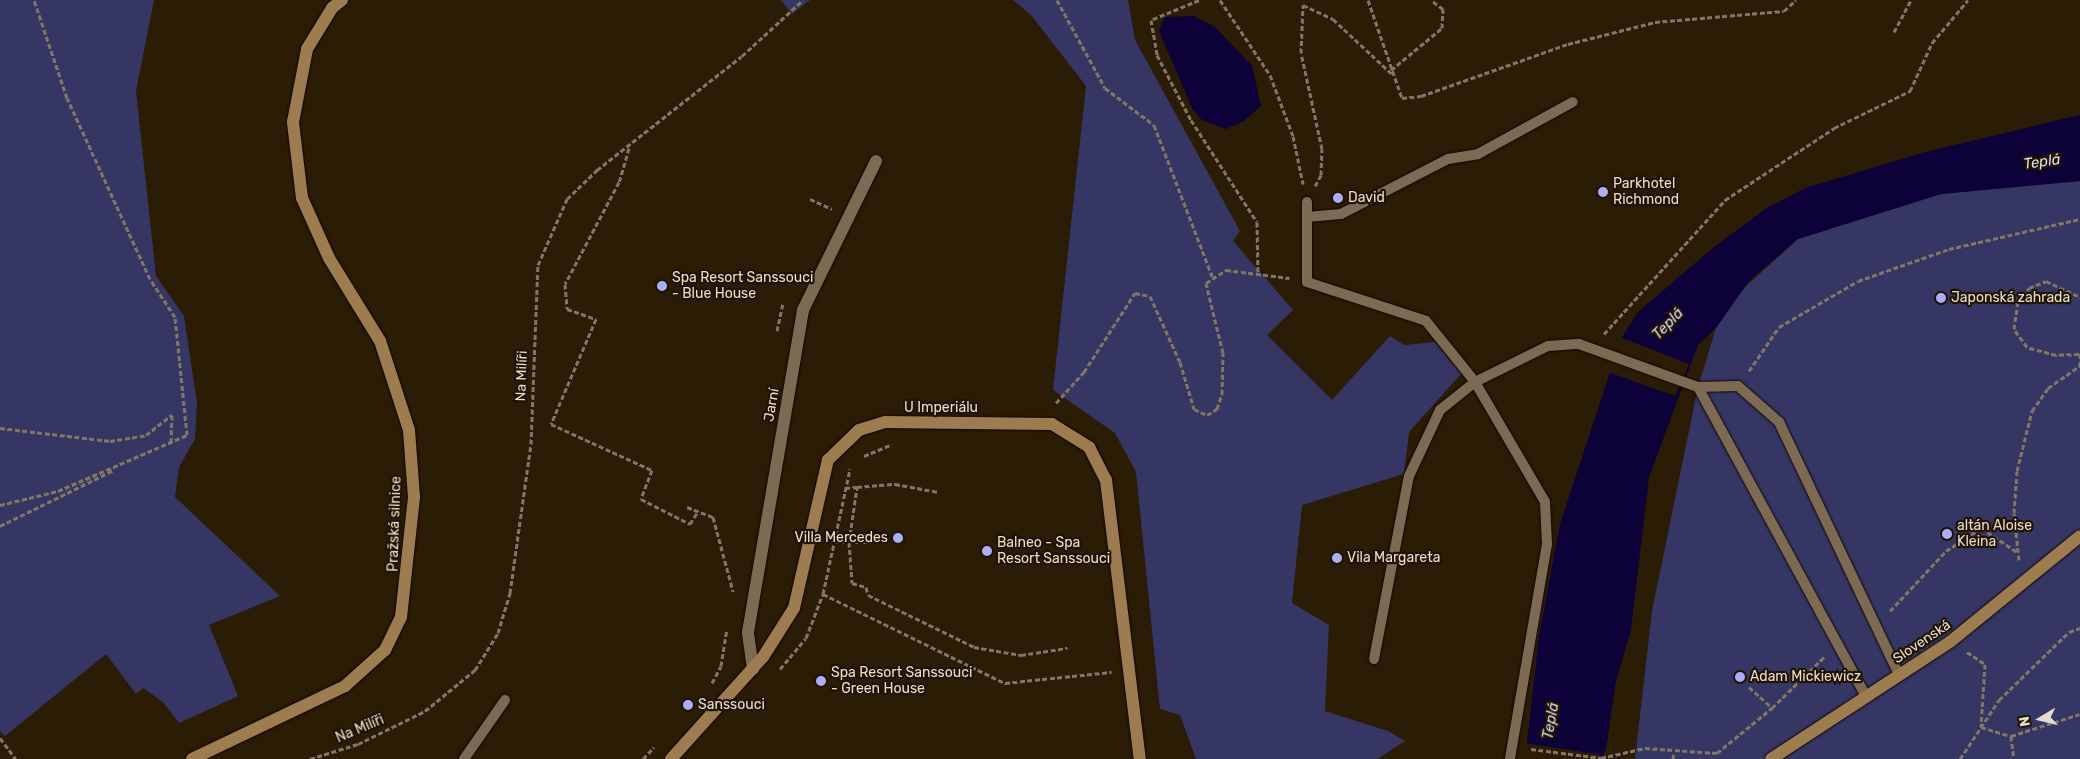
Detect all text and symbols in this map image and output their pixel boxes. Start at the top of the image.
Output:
water label: Teplá [2022,151,2062,173]
place label: Parkhotel Richmond [1613,176,1679,208]
marker: Parkhotel Richmond [1597,186,1609,198]
place label: David [1348,190,1385,206]
marker: David [1332,192,1344,204]
place label: Spa Resort Sanssouci - Blue House [672,270,813,302]
marker: Spa Resort Sanssouci - Blue House [656,280,668,292]
place label: Japonská zahrada [1951,290,2070,306]
marker: Japonská zahrada [1935,292,1947,304]
water label: Teplá [1649,304,1687,344]
street label: Na Milíři [513,350,531,402]
street label: Jarní [761,387,783,423]
street label: U Imperiálu [904,400,978,416]
street label: Pražská silnice [385,476,405,572]
place label: altán Aloise Kleina [1957,518,2032,550]
marker: altán Aloise Kleina [1941,528,1953,540]
place label: Villa Mercedes [795,530,888,546]
marker: Villa Mercedes [892,532,904,544]
place label: Balneo - Spa Resort Sanssouci [997,535,1110,568]
marker: Balneo - Spa Resort Sanssouci [981,545,993,557]
place label: Vila Margareta [1347,550,1440,566]
marker: Vila Margareta [1331,552,1343,564]
street label: Slovenská [1890,617,1954,667]
place label: Spa Resort Sanssouci - Green House [831,665,972,698]
place label: Adam Mickiewicz [1750,669,1861,685]
marker: Adam Mickiewicz [1734,671,1746,683]
marker: Spa Resort Sanssouci - Green House [815,675,827,687]
north arrow [2015,694,2065,744]
place label: Sanssouci [698,697,765,713]
marker: Sanssouci [682,699,694,711]
water label: Teplá [1539,701,1563,741]
street label: Na Milíři [333,711,387,747]
text: N [2016,715,2034,728]

